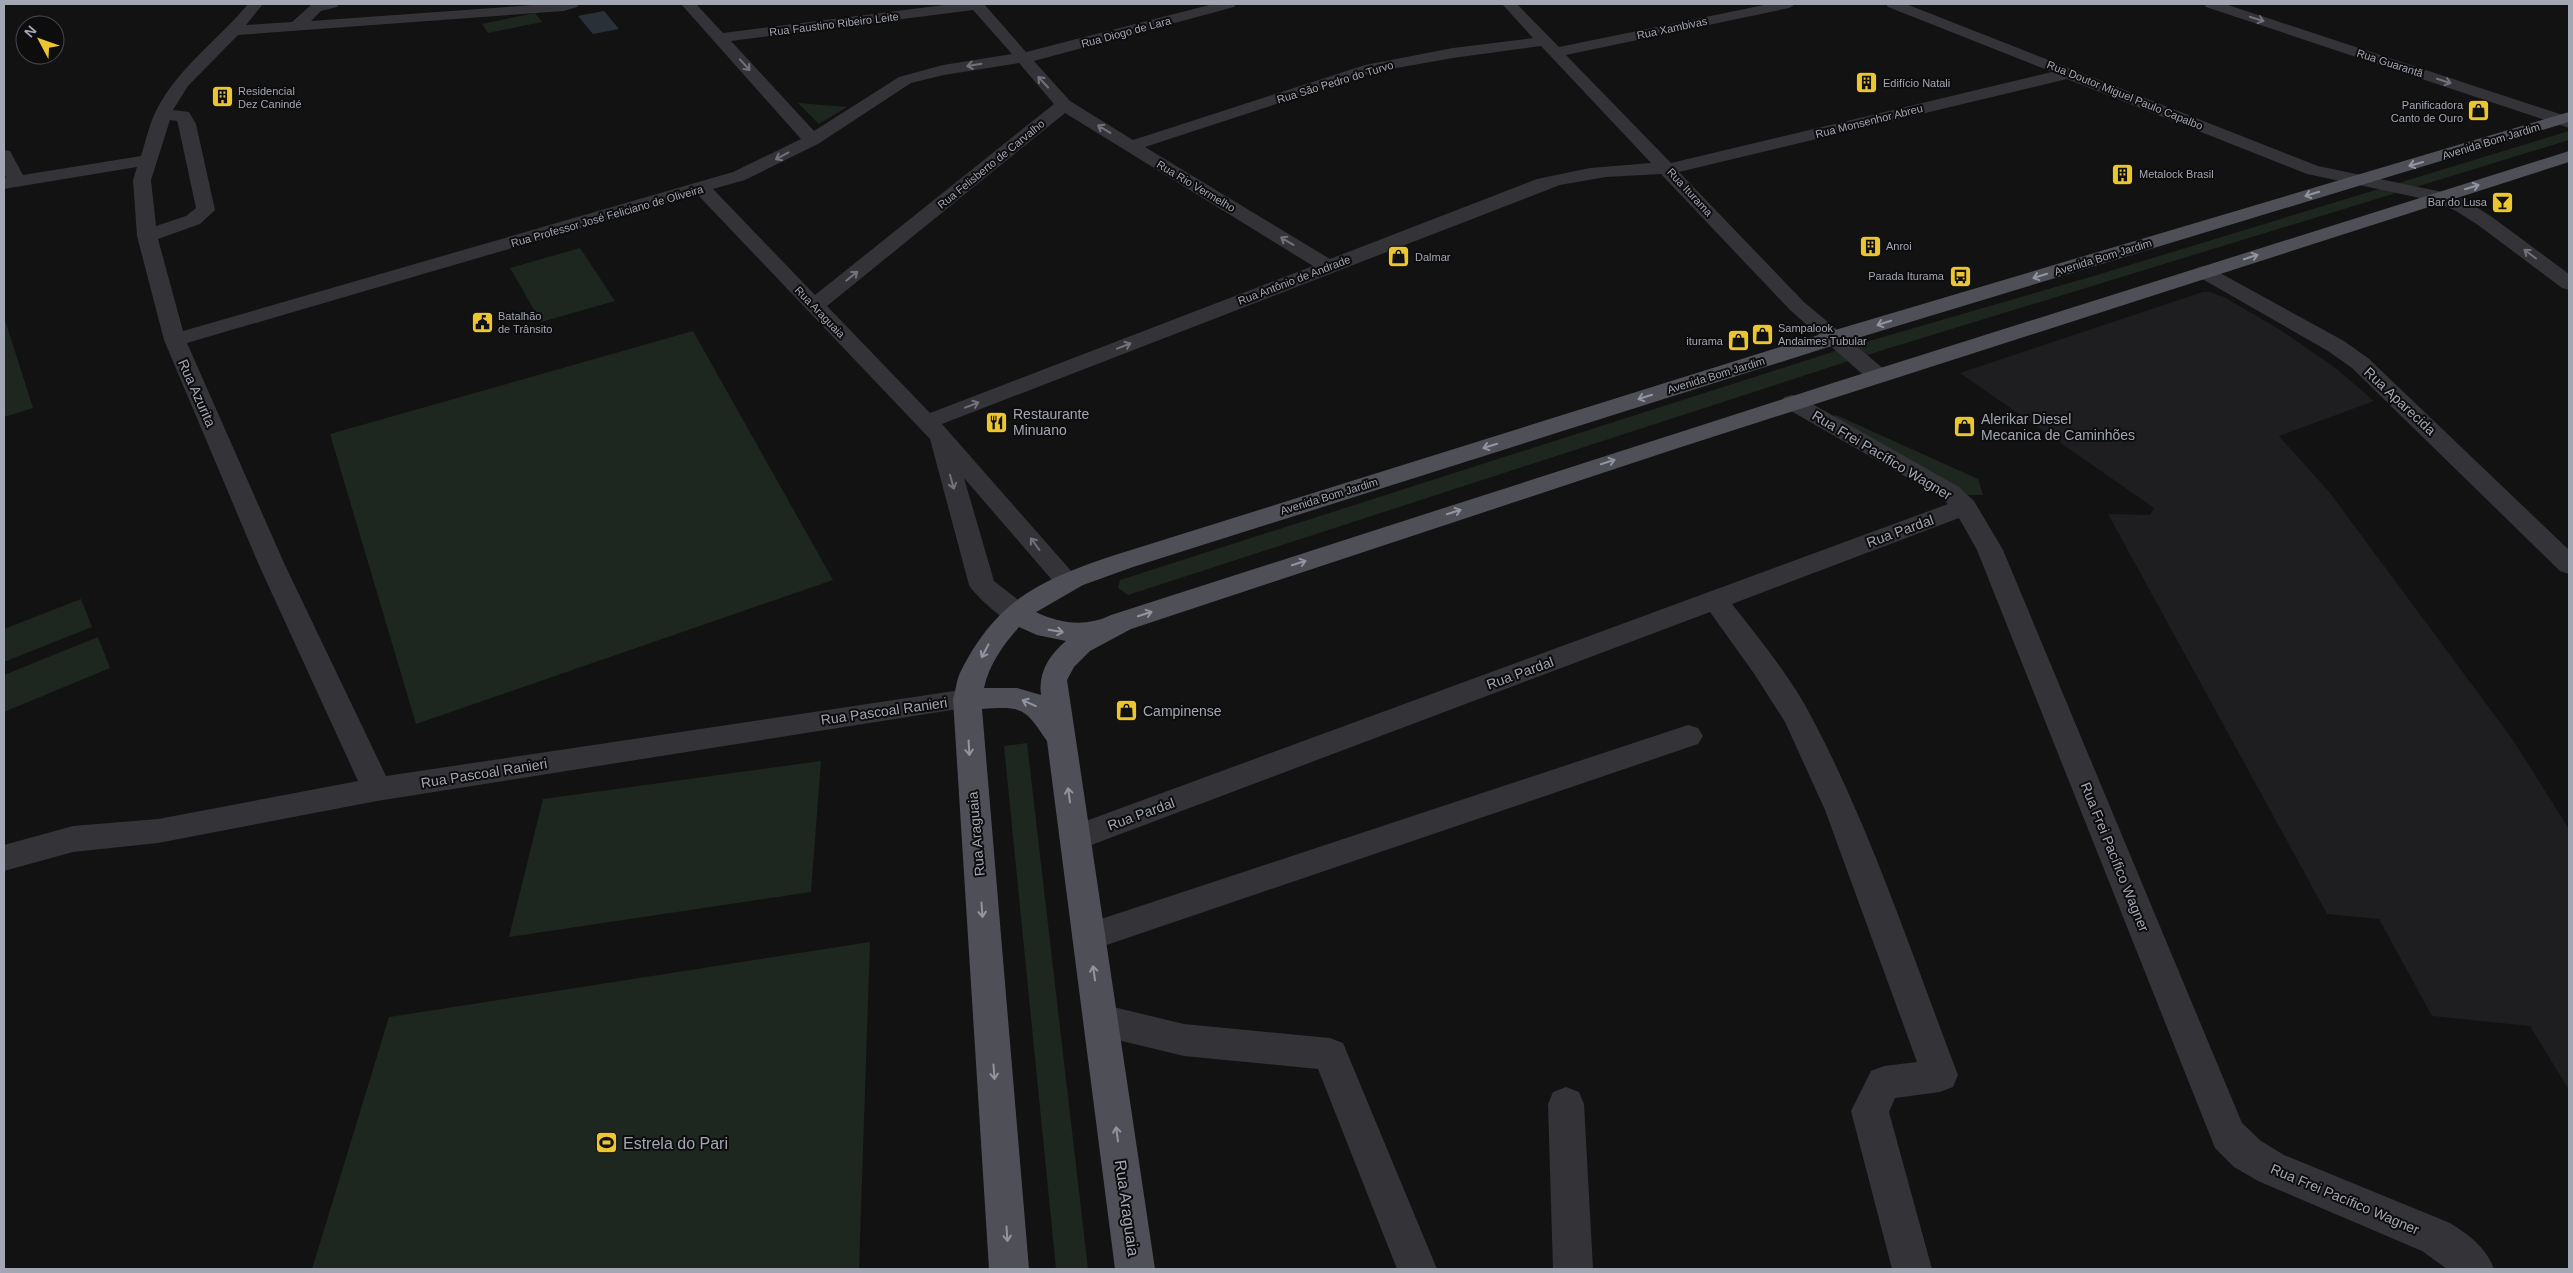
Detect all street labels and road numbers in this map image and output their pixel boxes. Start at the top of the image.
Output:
street label: Rua Faustino Ribeiro Leite [769,10,899,38]
street label: Rua Diogo de Lara [1080,14,1173,50]
street label: Rua Xambivas [1636,15,1709,41]
street label: Rua Guarantã [2355,47,2426,80]
street label: Rua Doutor Miguel Paulo Capalbo [2045,58,2205,132]
street label: Rua São Pedro do Turvo [1275,59,1395,105]
street label: Rua Monsenhor Abreu [1814,102,1924,140]
street label: Rua Felisberto de Carvalho [935,117,1047,211]
street label: Avenida Bom Jardim [2441,120,2541,162]
street label: Rua Rio Vermelho [1155,158,1237,214]
street label: Rua Iturama [1665,166,1716,219]
street label: Rua Professor José Feliciano de Oliveira [510,183,705,249]
street label: Avenida Bom Jardim [2053,236,2153,278]
street label: Rua Antônio de Andrade [1236,253,1352,307]
street label: Rua Araguaia [793,284,848,341]
street label: Avenida Bom Jardim [1666,354,1766,396]
street label: Rua Azurita [175,357,219,430]
street label: Rua Aparecida [2361,364,2439,438]
street label: Rua Frei Pacífico Wagner [1809,407,1955,503]
street label: Avenida Bom Jardim [1279,475,1379,517]
street label: Rua Pardal [1864,512,1936,550]
street label: Rua Pardal [1484,654,1556,692]
street label: Rua Pascoal Ranieri [820,694,948,728]
street label: Rua Pascoal Ranieri [420,755,548,791]
street label: Rua Frei Pacífico Wagner [2078,780,2152,934]
street label: Rua Araguaia [964,791,988,877]
street label: Rua Pardal [1105,795,1177,833]
street label: Rua Araguaia [1112,1159,1142,1257]
street label: Rua Frei Pacífico Wagner [2268,1160,2422,1238]

